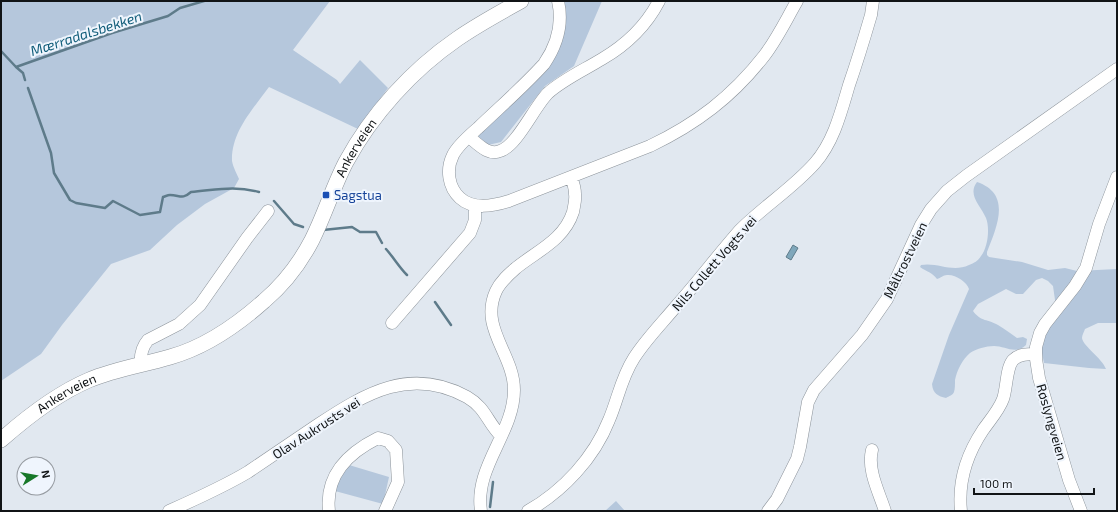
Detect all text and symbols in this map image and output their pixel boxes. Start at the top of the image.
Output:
water label: Mærradalsbekken [28,7,144,59]
street label: Ankerveien [332,115,380,180]
place label: Sagstua [334,187,382,203]
marker: Sagstua [321,190,331,200]
street label: Nils Collett Vogts vei [668,212,760,314]
street label: Måltrostveien [880,219,930,301]
street label: Ankerveien [34,370,98,416]
street label: Røslyngveien [1033,382,1071,462]
street label: Olav Aukrusts vei [269,394,363,462]
north arrow [16,456,56,496]
text: N [39,469,53,479]
scale bar [974,470,1094,496]
text: 100 m [980,476,1012,490]

